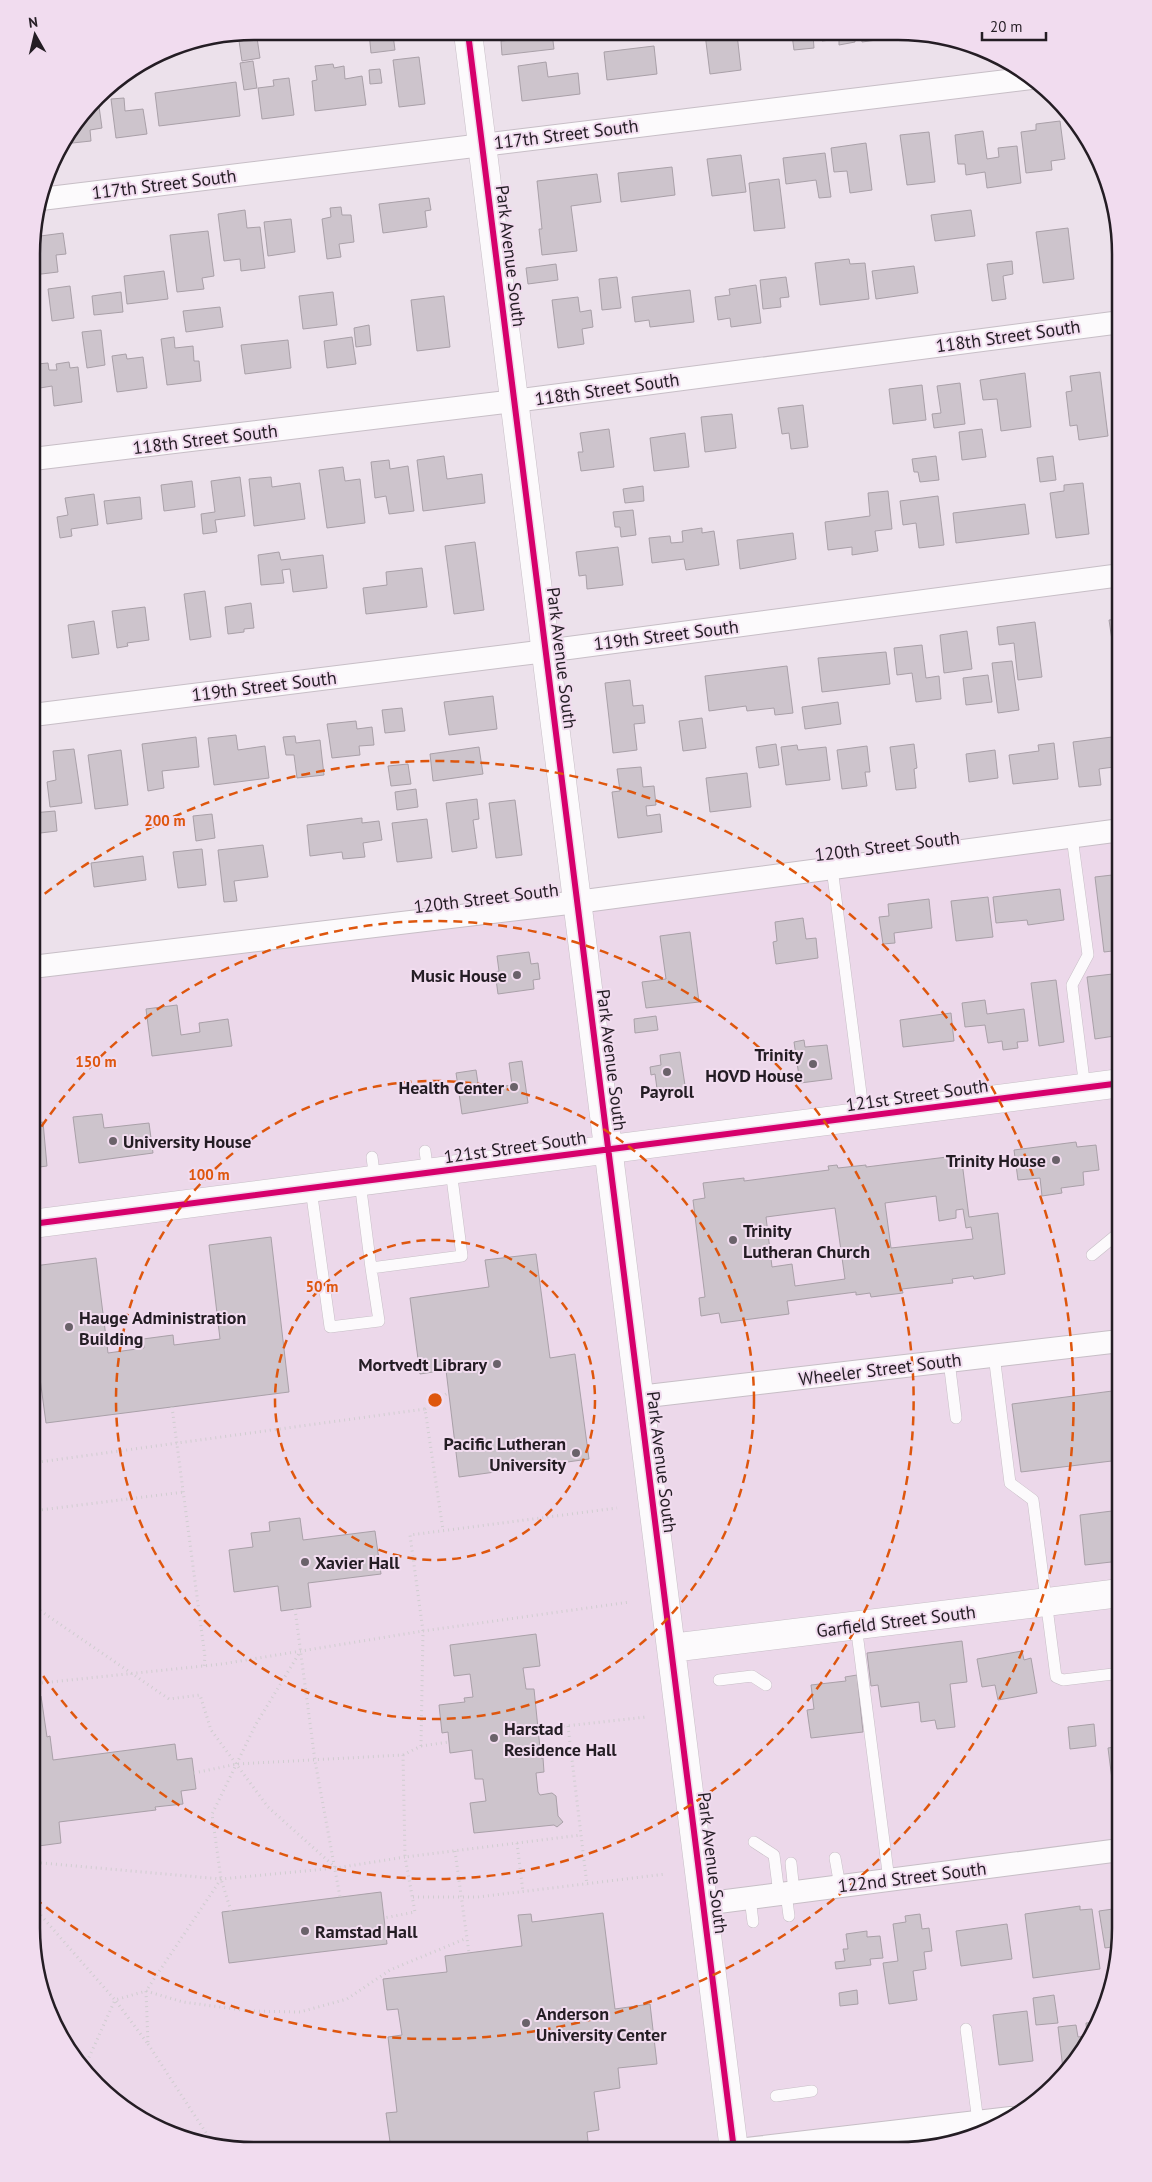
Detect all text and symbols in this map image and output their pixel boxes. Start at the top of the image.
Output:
north arrow [10,10,60,60]
scale bar [982,10,1046,42]
text: N [27,13,39,32]
text: 20 m [990,17,1023,36]
street label: 117th Street South [492,114,640,154]
street label: 117th Street South [90,164,238,204]
street label: Park Avenue South [491,184,531,328]
street label: 118th Street South [934,314,1082,358]
street label: 118th Street South [533,367,681,411]
street label: 118th Street South [131,419,279,459]
street label: Park Avenue South [542,586,582,730]
street label: 119th Street South [592,615,740,655]
street label: 119th Street South [190,666,338,706]
text: 200 m [144,811,186,830]
street label: 120th Street South [813,826,961,866]
street label: 120th Street South [412,878,560,918]
place label: Music House [411,964,507,987]
marker: Music House [511,969,523,981]
street label: Park Avenue South [592,988,632,1132]
place label: Trinity HOVD House [705,1043,803,1087]
text: 150 m [75,1052,117,1071]
marker: Trinity HOVD House [807,1058,819,1070]
marker: Payroll [661,1066,673,1078]
street label: 121st Street South [844,1074,990,1116]
place label: Health Center [398,1076,505,1099]
place label: Payroll [640,1080,695,1103]
marker: Health Center [508,1081,520,1093]
street label: 121st Street South [442,1126,588,1168]
place label: University House [123,1130,251,1153]
marker: University House [107,1135,119,1147]
place label: Trinity House [946,1149,1046,1172]
marker: Trinity House [1050,1154,1062,1166]
text: 100 m [188,1165,230,1184]
place label: Trinity Lutheran Church [743,1219,870,1263]
marker: Trinity Lutheran Church [727,1234,739,1246]
text: 50 m [306,1277,338,1296]
place label: Hauge Administration Building [79,1306,246,1350]
marker: Hauge Administration Building [63,1321,75,1333]
street label: Wheeler Street South [797,1348,963,1390]
place label: Mortvedt Library [358,1353,487,1376]
marker: Mortvedt Library [491,1358,503,1370]
street label: Park Avenue South [642,1390,682,1534]
centre of rings [426,1391,444,1409]
place label: Pacific Lutheran University [444,1432,566,1476]
marker: Pacific Lutheran University [570,1447,582,1459]
place label: Xavier Hall [315,1551,400,1574]
marker: Xavier Hall [299,1556,311,1568]
street label: Garfield Street South [815,1600,977,1642]
place label: Harstad Residence Hall [504,1717,617,1761]
marker: Harstad Residence Hall [488,1732,500,1744]
street label: Park Avenue South [693,1791,733,1935]
street label: 122nd Street South [836,1856,988,1898]
place label: Ramstad Hall [315,1920,418,1943]
marker: Ramstad Hall [299,1925,311,1937]
place label: Anderson University Center [536,2002,667,2046]
marker: Anderson University Center [520,2017,532,2029]

